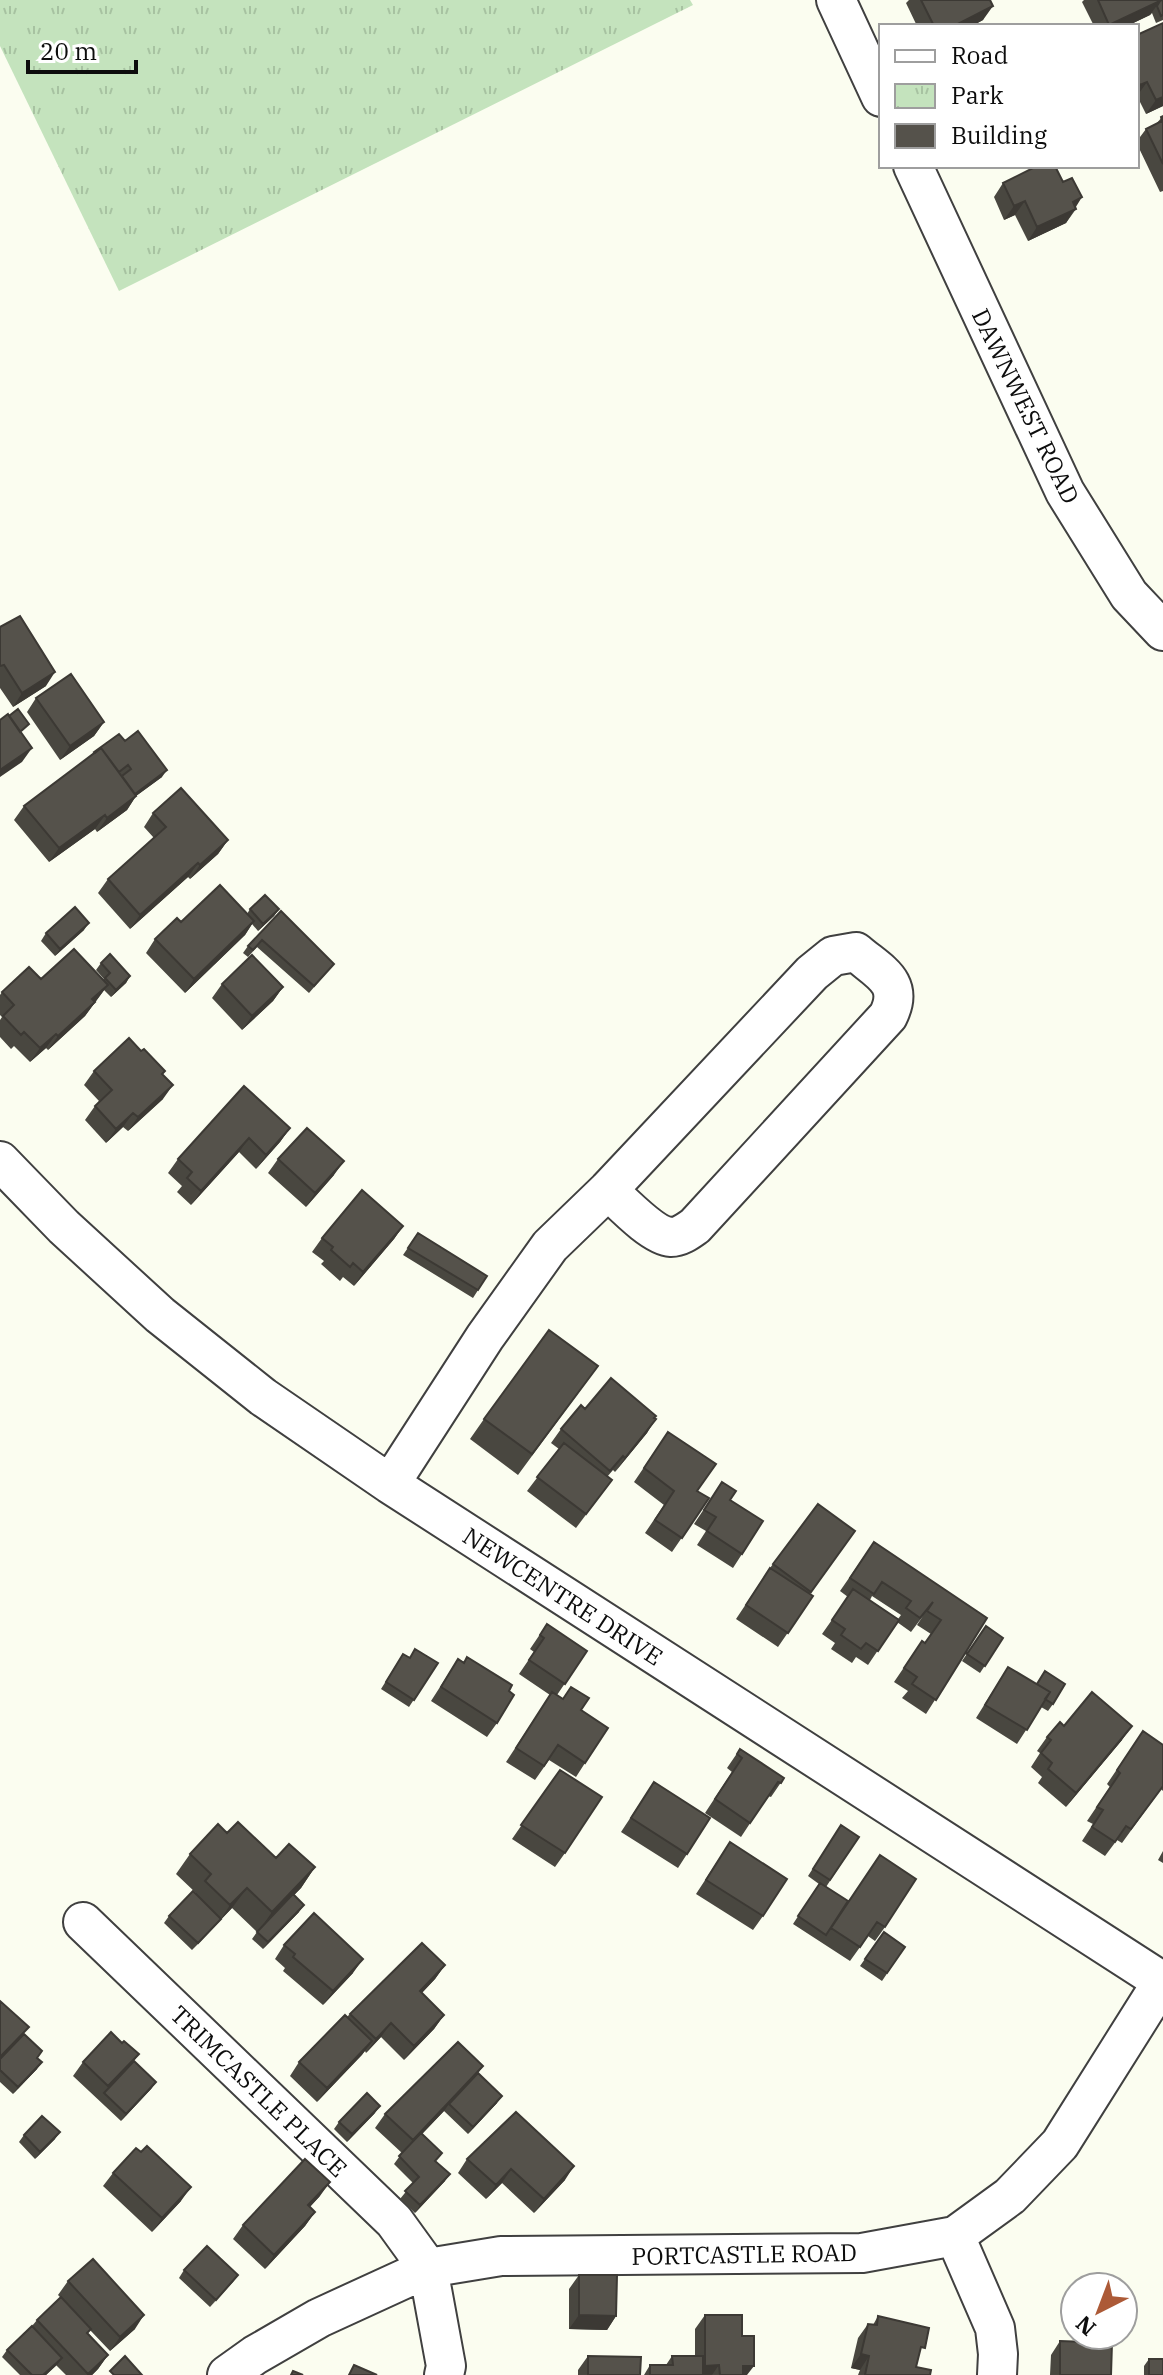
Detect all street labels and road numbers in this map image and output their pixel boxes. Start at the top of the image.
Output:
street label: DAWNWEST ROAD [965,303,1087,509]
street label: NEWCENTRE DRIVE [457,1519,669,1673]
street label: TRIMCASTLE PLACE [164,1998,354,2184]
street label: PORTCASTLE ROAD [631,2236,857,2272]

